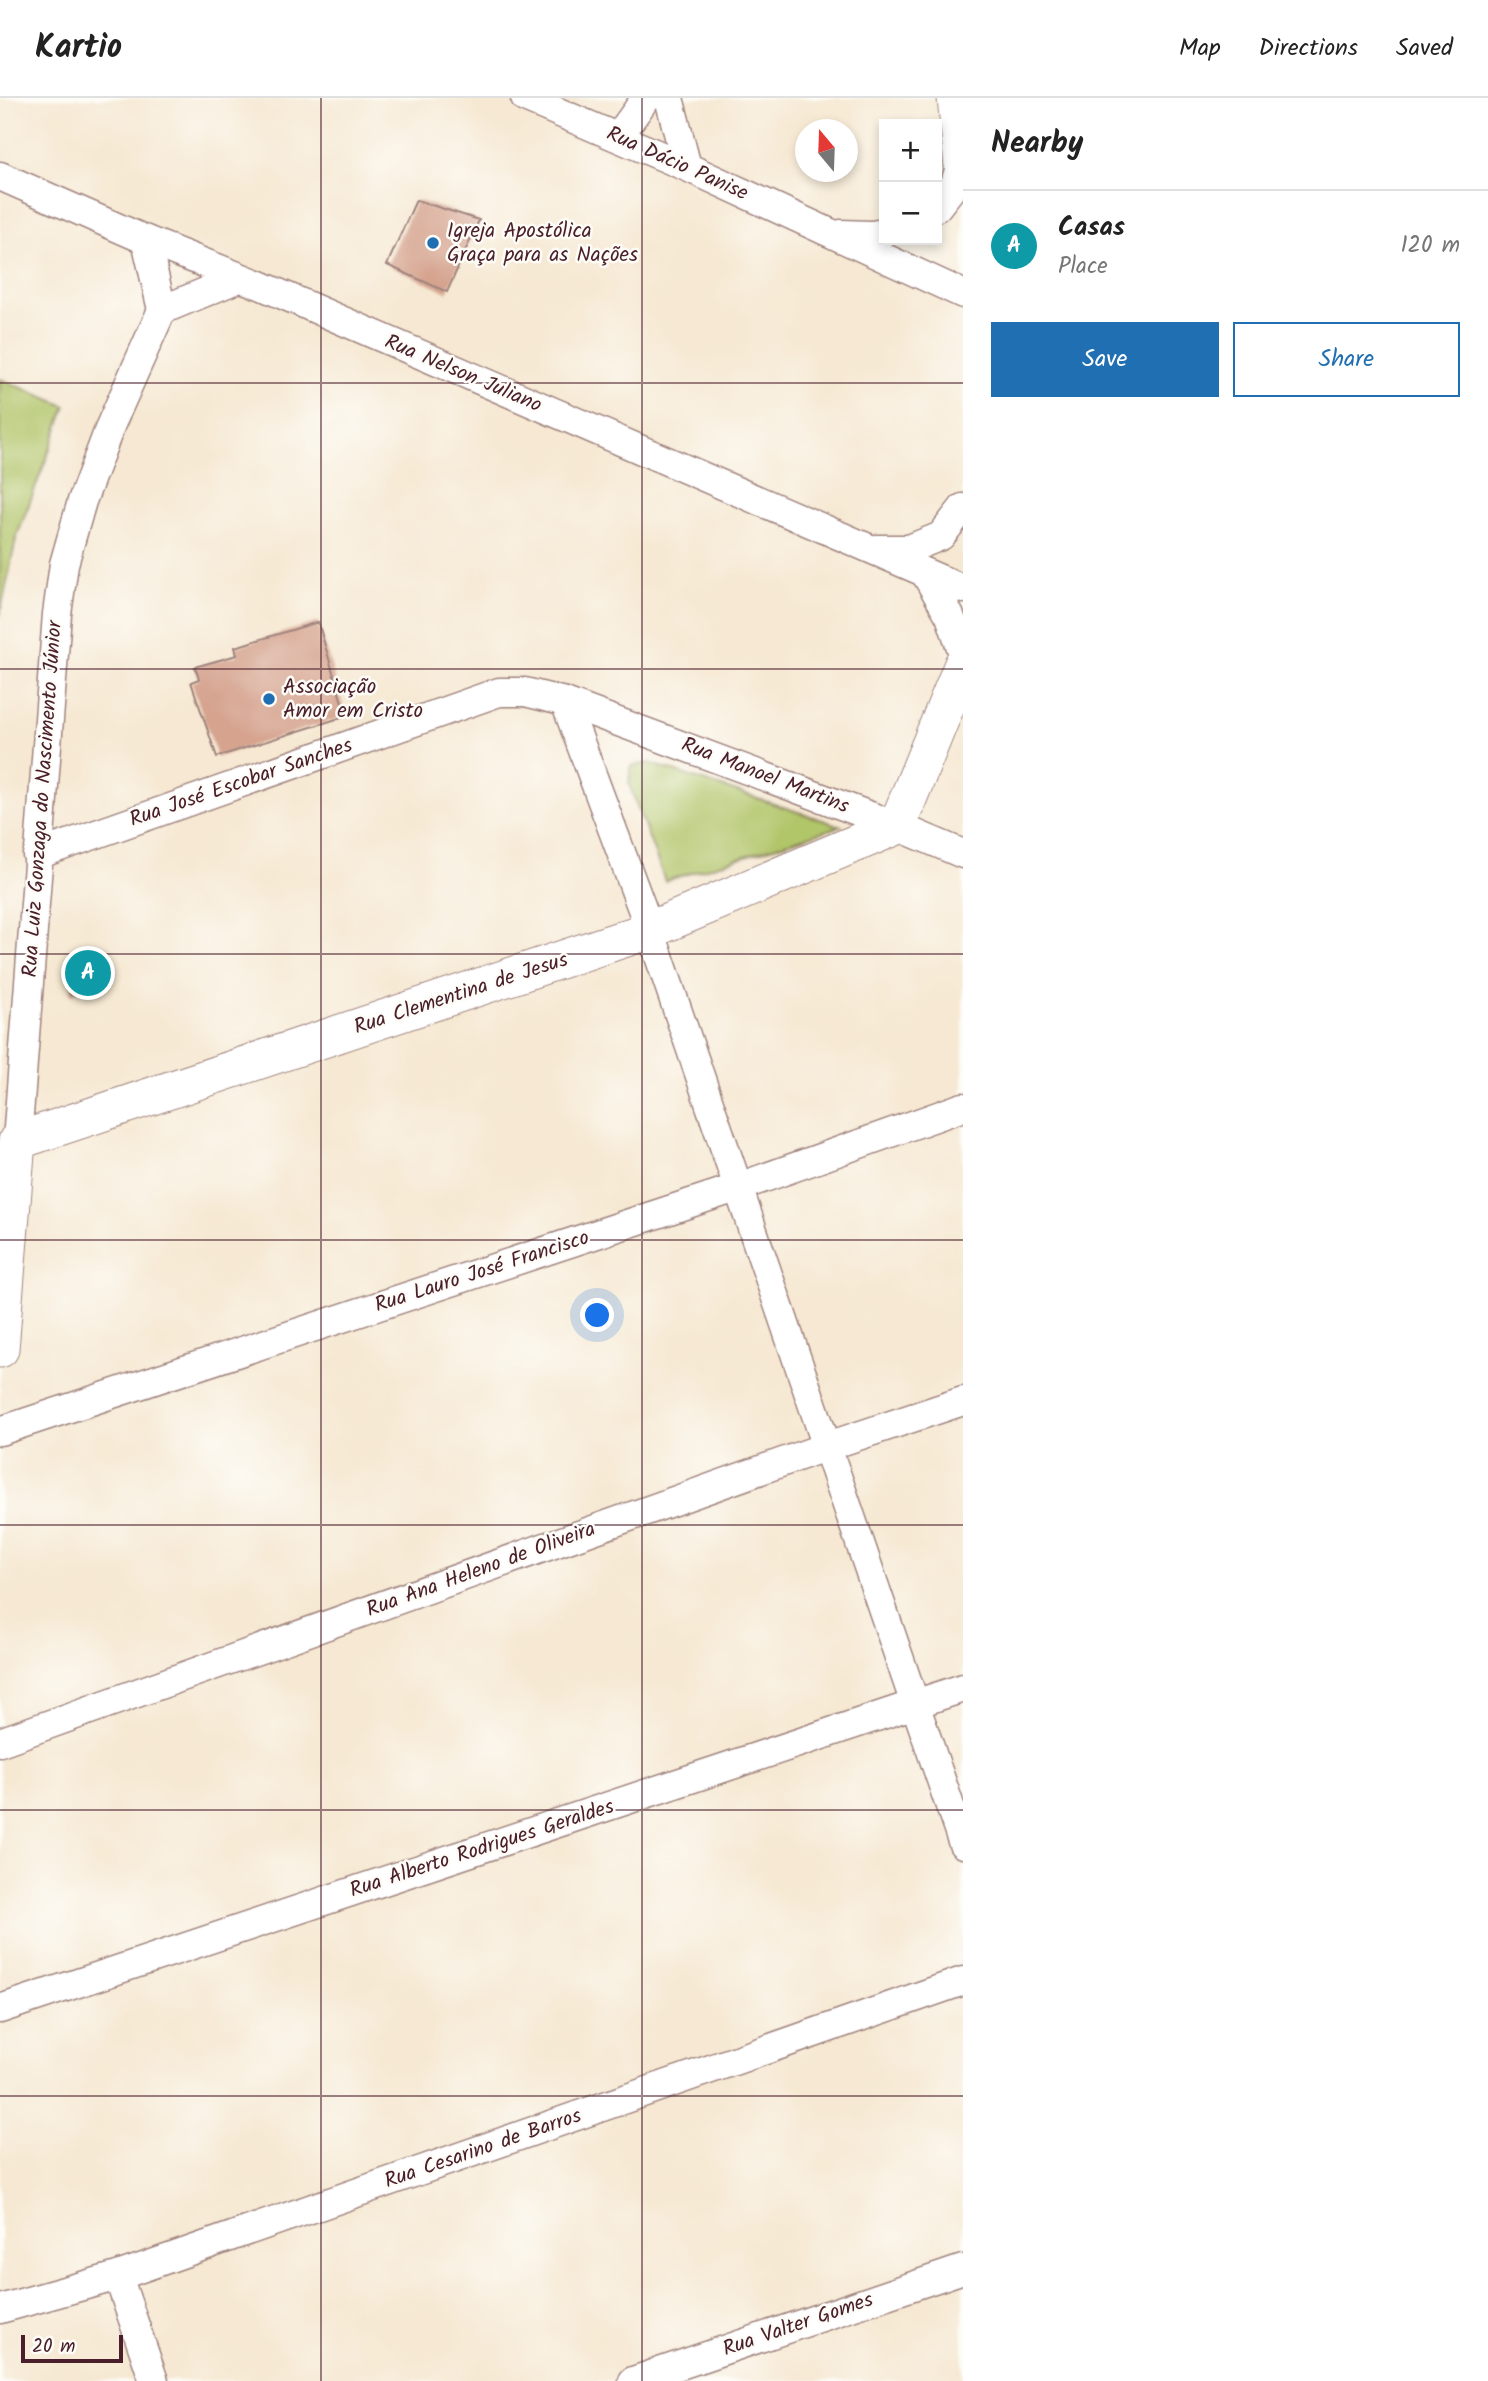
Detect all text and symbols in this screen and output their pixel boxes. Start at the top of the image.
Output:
text: Kartio [35,22,122,75]
text: Map [1179,29,1221,68]
text: Directions [1259,29,1358,68]
text: Saved [1396,29,1453,68]
street label: Rua Dácio Panise [601,118,754,210]
north arrow [795,119,858,182]
map controls [879,119,942,245]
button: + [879,119,942,182]
text: Nearby [991,120,1083,168]
button: − [879,182,942,245]
text: Casas [1058,207,1125,249]
place label: Igreja Apostólica Graça para as Nações [447,215,638,272]
text: A [1007,228,1021,264]
text: 120 m [1400,228,1460,264]
marker: Igreja Apostólica Graça para as Nações [425,235,441,251]
text: Place [1058,249,1108,285]
button: Save [991,322,1219,397]
button: Share [1233,322,1460,397]
street label: Rua Nelson Juliano [379,326,547,422]
street label: Rua Luiz Gonzaga do Nascimento Júnior [14,619,72,978]
place label: Associação Amor em Cristo [283,671,423,728]
marker: Associação Amor em Cristo [261,691,277,707]
street label: Rua José Escobar Sanches [125,729,357,837]
street label: Rua Manoel Martins [676,729,854,823]
street label: Rua Clementina de Jesus [350,944,572,1044]
pin: A [65,947,111,999]
street label: Rua Lauro José Francisco [370,1222,594,1322]
your location [580,1298,614,1332]
street label: Rua Ana Heleno de Oliveira [362,1513,600,1627]
street label: Rua Alberto Rodrigues Geraldes [346,1791,619,1907]
street label: Rua Cesarino de Barros [380,2100,586,2198]
street label: Rua Valter Gomes [718,2284,878,2366]
scale bar [21,2332,122,2364]
text: 20 m [32,2332,75,2362]

